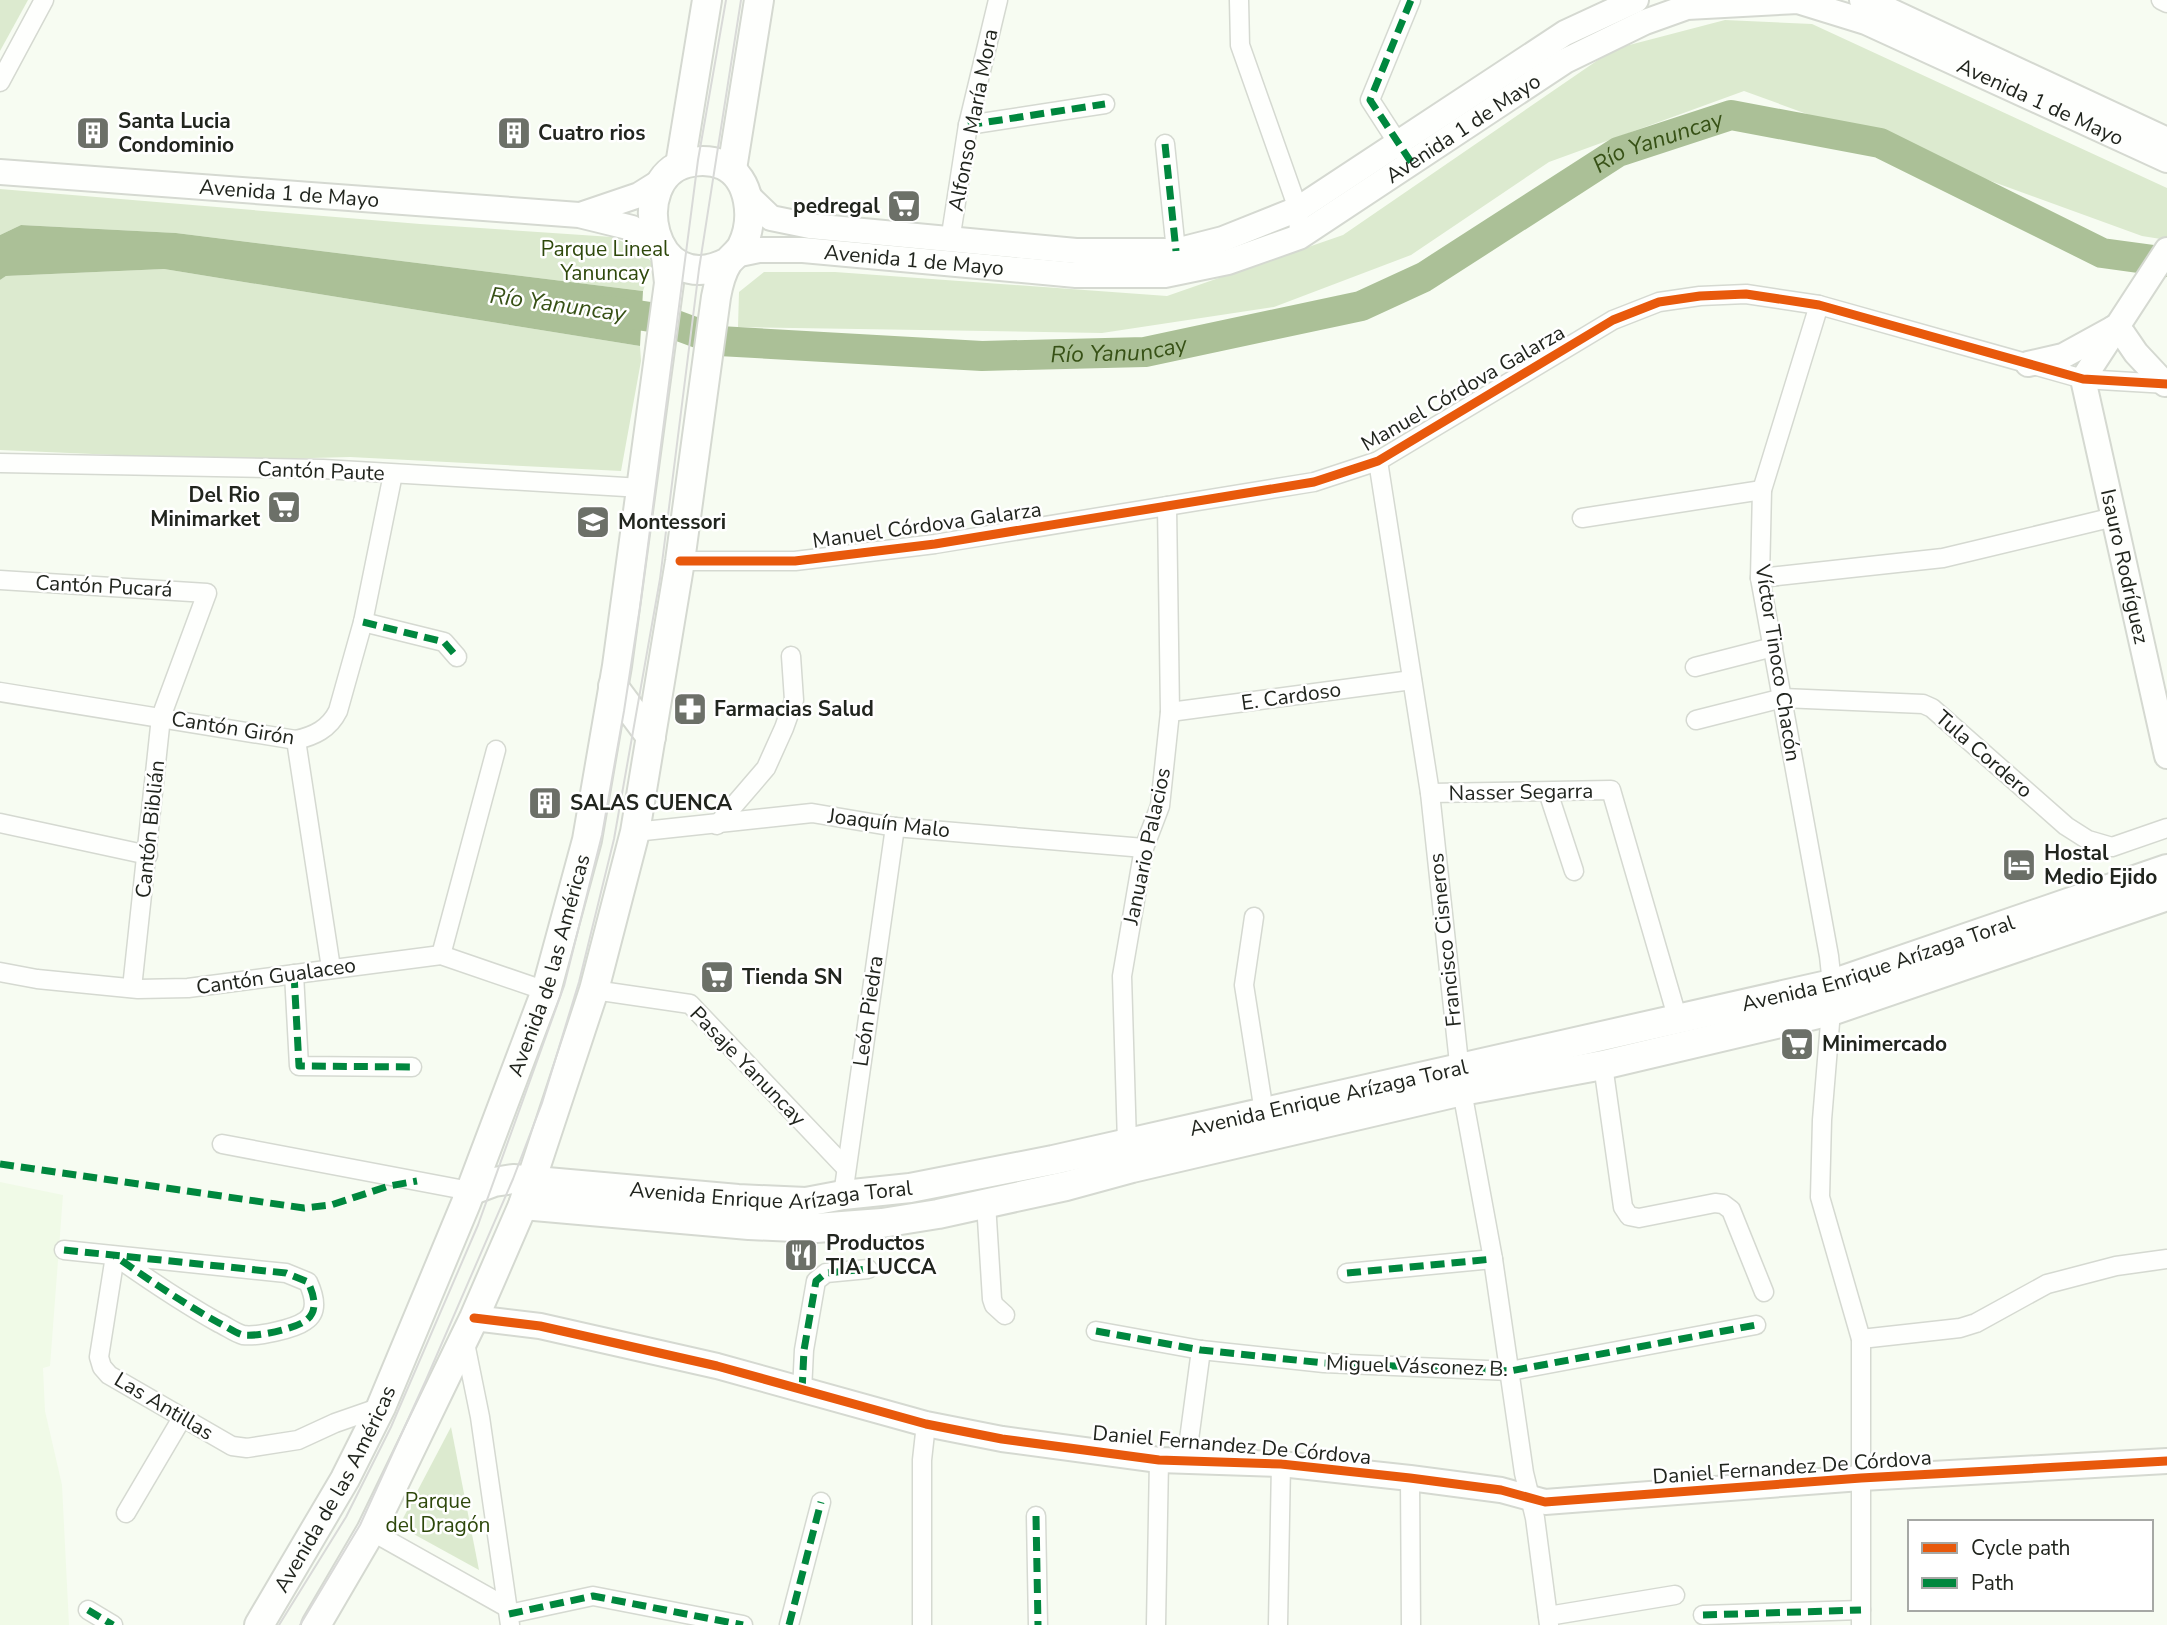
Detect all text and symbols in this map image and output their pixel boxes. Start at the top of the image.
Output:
street label: Alfonso María Mora [942,27,1004,213]
street label: Avenida 1 de Mayo [1953,52,2128,152]
street label: Avenida 1 de Mayo [1380,67,1546,190]
water label: Río Yanuncay [1587,103,1728,180]
place label: Santa Lucia Condominio [118,107,234,159]
building icon: Santa Lucia Condominio [74,114,112,152]
building icon: Cuatro rios [495,114,533,152]
place label: Cuatro rios [538,119,645,147]
street label: Avenida 1 de Mayo [198,173,380,214]
supermarket icon: pedregal [885,187,923,225]
place label: pedregal [793,192,880,220]
park label: Parque Lineal Yanuncay [541,235,670,287]
street label: Avenida 1 de Mayo [823,238,1005,282]
water label: Río Yanuncay [488,280,629,330]
street label: Manuel Córdova Galarza [1356,318,1570,458]
water label: Río Yanuncay [1050,328,1191,370]
street label: Cantón Paute [257,455,385,487]
place label: Del Rio Minimarket [150,481,261,533]
street label: Isauro Rodríguez [2094,486,2156,647]
supermarket icon: Del Rio Minimarket [265,488,303,526]
street label: Manuel Córdova Galarza [811,495,1043,555]
school or university icon: Montessori [574,503,612,541]
place label: Montessori [618,508,726,536]
street label: Víctor Tinoco Chacón [1748,562,1807,763]
street label: Cantón Pucará [35,568,173,604]
street label: E. Cardoso [1239,675,1343,717]
pharmacy icon: Farmacias Salud [671,690,709,728]
place label: Farmacias Salud [714,695,874,723]
street label: Cantón Girón [169,704,297,752]
street label: Tula Cordero [1929,704,2039,804]
street label: Cantón Biblián [129,759,171,899]
street label: Januario Palacios [1116,765,1177,928]
street label: Nasser Segarra [1448,777,1594,807]
building icon: SALAS CUENCA [526,784,564,822]
place label: SALAS CUENCA [570,789,733,817]
street label: Joaquín Malo [825,802,952,844]
place label: Hostal Medio Ejido [2044,839,2157,891]
hotel icon: Hostal Medio Ejido [2000,846,2038,884]
street label: Avenida de las Américas [501,851,597,1081]
street label: Francisco Cisneros [1422,852,1468,1028]
street label: Avenida Enrique Arízaga Toral [1739,908,2019,1018]
street label: Cantón Gualaceo [194,951,358,1001]
street label: León Piedra [846,954,890,1068]
supermarket icon: Tienda SN [698,958,736,996]
place label: Tienda SN [742,963,843,991]
street label: Pasaje Yanuncay [684,1000,812,1132]
supermarket icon: Minimercado [1778,1025,1816,1063]
place label: Minimercado [1822,1030,1947,1058]
street label: Avenida Enrique Arízaga Toral [1187,1053,1471,1143]
street label: Avenida Enrique Arízaga Toral [628,1174,915,1216]
place label: Productos TIA LUCCA [826,1229,937,1281]
restaurant icon: Productos TIA LUCCA [782,1236,820,1274]
street label: Miguel Vásconez B. [1325,1349,1509,1383]
street label: Las Antillas [109,1365,219,1447]
street label: Avenida de las Américas [267,1381,402,1598]
street label: Daniel Fernandez De Córdova [1091,1419,1373,1471]
street label: Daniel Fernandez De Córdova [1652,1443,1932,1491]
park label: Parque del Dragón [385,1487,491,1539]
legend [1908,1520,2153,1611]
text: Cycle path [1971,1534,2070,1562]
text: Path [1971,1569,2014,1597]

